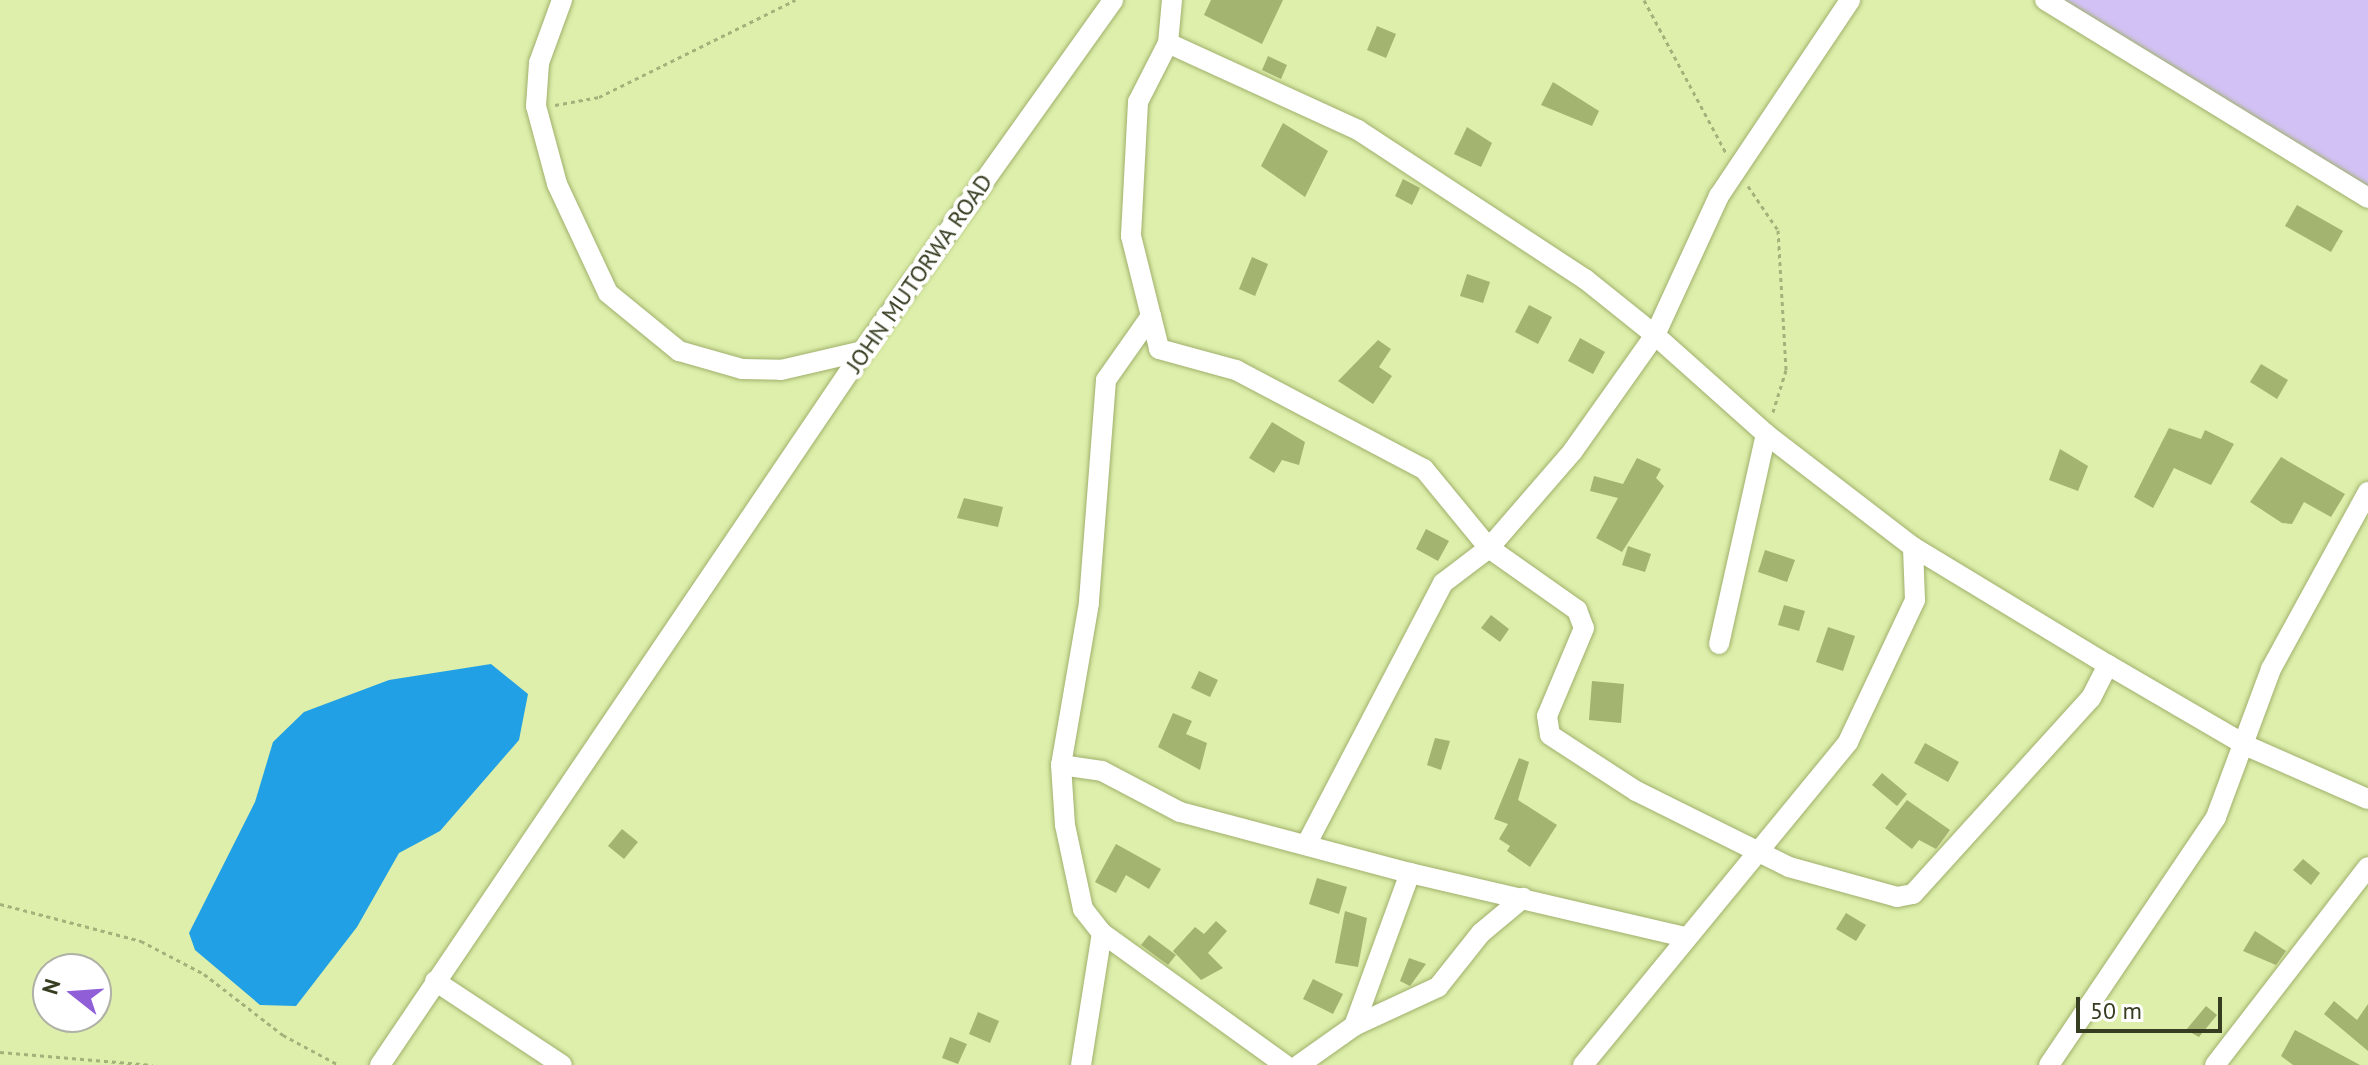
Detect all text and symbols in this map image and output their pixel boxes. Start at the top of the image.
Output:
street label: JOHN MUTORWA ROAD [839,168,999,378]
north arrow [32,953,112,1033]
text: N [35,976,66,998]
scale bar [2080,981,2226,1031]
text: 50 m [2090,995,2142,1026]

